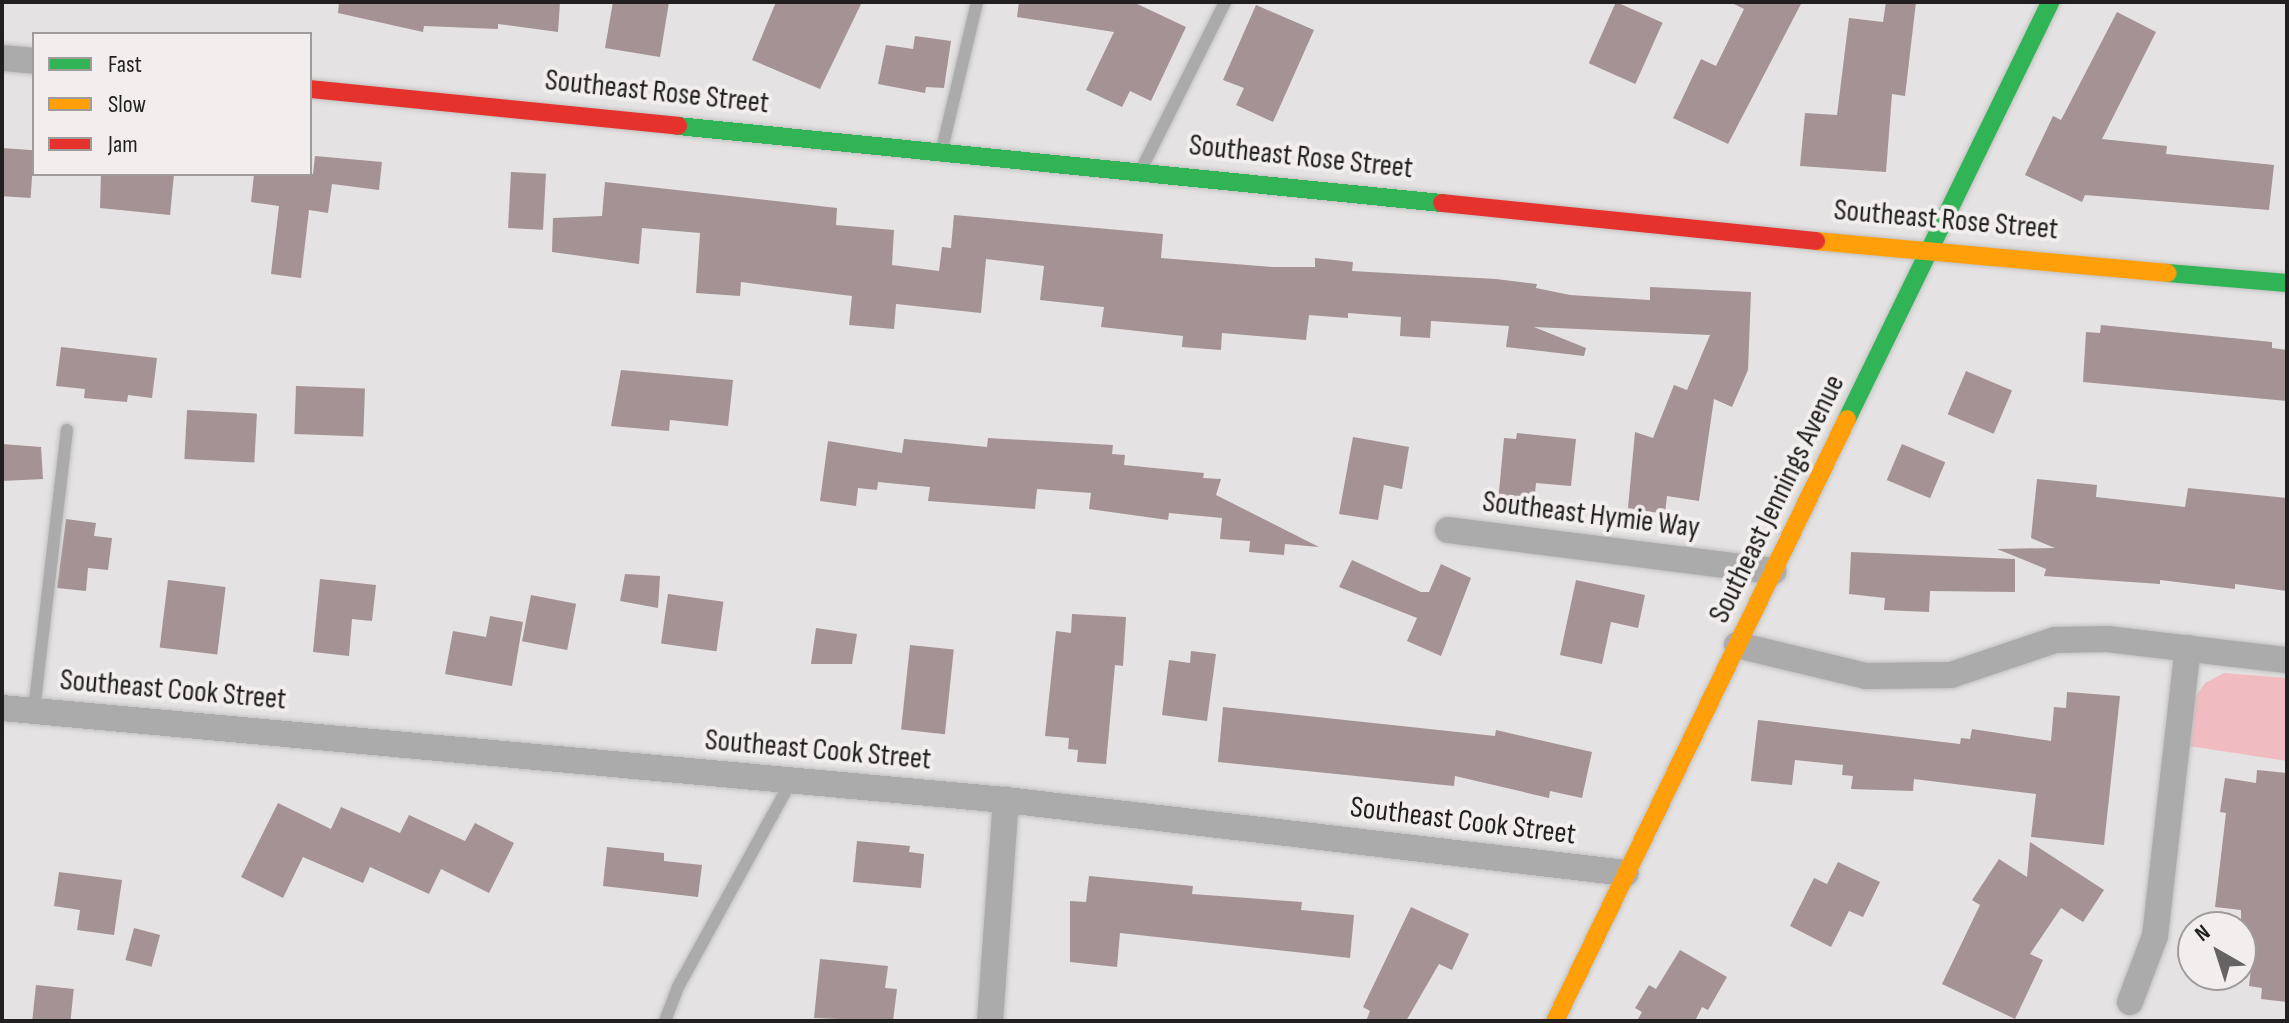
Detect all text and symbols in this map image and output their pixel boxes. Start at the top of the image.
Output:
legend [32,32,312,176]
text: Fast [108,50,142,79]
street label: Southeast Rose Street [543,62,771,122]
text: Slow [108,90,146,119]
street label: Southeast Rose Street [1187,127,1415,187]
text: Jam [108,130,138,159]
street label: Southeast Rose Street [1832,192,2060,248]
street label: Southeast Jennings Avenue [1701,369,1853,629]
street label: Southeast Hymie Way [1480,484,1702,546]
street label: Southeast Cook Street [58,662,288,718]
street label: Southeast Cook Street [703,722,933,778]
street label: Southeast Cook Street [1348,789,1578,853]
north arrow [2177,911,2257,991]
text: N [2190,919,2216,948]

